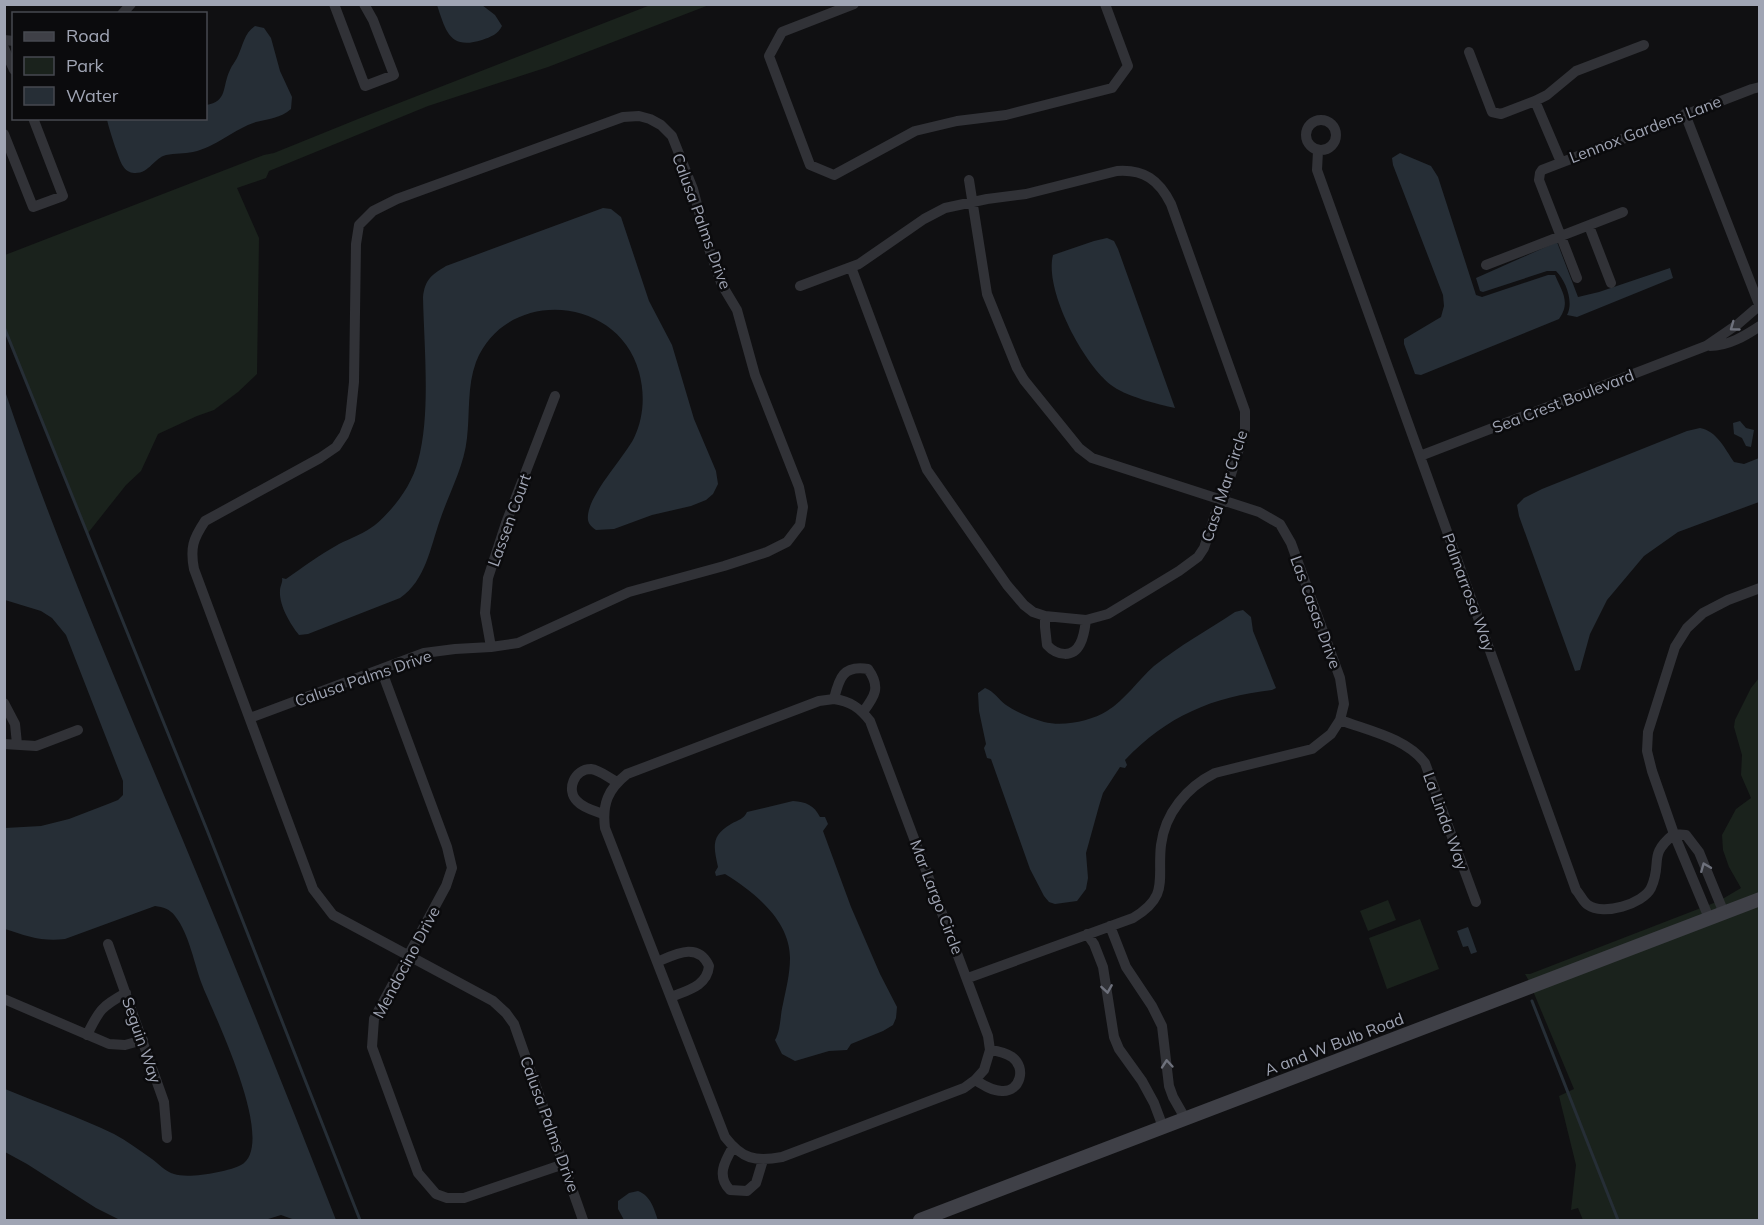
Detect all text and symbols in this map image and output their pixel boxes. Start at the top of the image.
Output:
legend [12,12,207,120]
text: Road [66,24,110,47]
text: Park [66,54,105,77]
text: Water [66,84,119,107]
street label: Lennox Gardens Lane [1566,91,1724,167]
street label: Calusa Palms Drive [668,150,736,292]
one-way arrow [1730,319,1741,330]
street label: Sea Crest Boulevard [1489,365,1637,437]
street label: Casa Mar Circle [1197,428,1251,544]
street label: Lassen Court [483,471,535,569]
street label: Palmarrosa Way [1438,530,1500,654]
street label: Las Casas Drive [1286,553,1346,671]
street label: Calusa Palms Drive [292,645,434,711]
street label: La Linda Way [1419,769,1473,873]
street label: Mar Largo Circle [906,837,968,957]
one-way arrow [1700,862,1712,873]
street label: Mendocino Drive [368,903,444,1021]
one-way arrow [1100,983,1113,993]
street label: Seguin Way [118,994,166,1086]
street label: A and W Bulb Road [1262,1008,1406,1080]
street label: Calusa Palms Drive [516,1053,584,1195]
one-way arrow [1161,1059,1174,1068]

